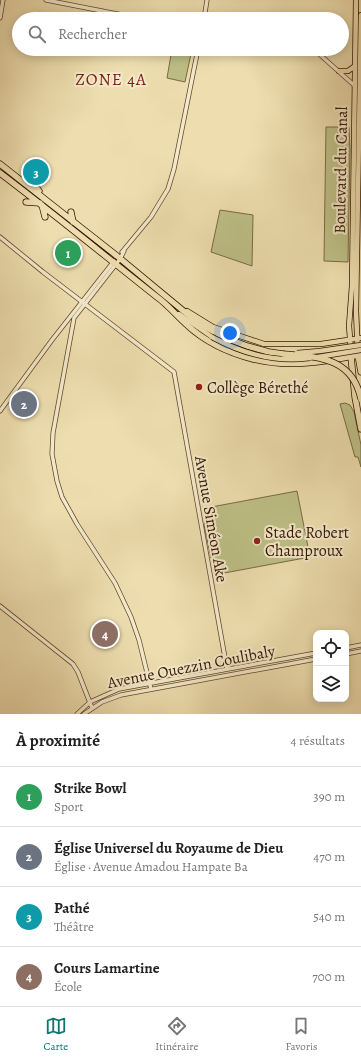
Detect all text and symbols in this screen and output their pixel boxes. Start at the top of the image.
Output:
search box [12,12,349,56]
icon: search [26,23,48,45]
text: Rechercher [58,24,127,44]
district label: ZONE 4A [75,68,147,91]
street label: Boulevard du Canal [329,106,353,234]
pin: 3 [23,157,49,187]
pin: 1 [55,238,81,268]
your location [220,323,240,343]
place label: Collège Bérethé [207,377,309,399]
marker: Collège Bérethé [194,382,204,392]
pin: 2 [11,389,37,419]
street label: Avenue Siméon Ake [189,453,233,584]
place label: Stade Robert Champroux [265,522,349,562]
marker: Stade Robert Champroux [252,536,262,546]
pin: 4 [92,619,118,649]
map controls [313,630,349,702]
button: locate [313,630,349,666]
street label: Avenue Ouezzin Coulibaly [105,640,278,694]
button: layers [313,666,349,702]
text: À proximité [16,729,100,752]
text: 4 résultats [291,732,345,749]
text: Strike Bowl [54,778,127,798]
text: 1 [27,788,31,805]
text: 390 m [313,788,345,805]
text: Sport [54,798,84,815]
text: Église Universel du Royaume de Dieu [54,838,283,858]
text: 2 [26,848,32,865]
text: 470 m [313,848,345,865]
text: Église · Avenue Amadou Hampate Ba [54,858,248,875]
text: Pathé [54,898,90,918]
text: 3 [26,908,32,925]
text: 540 m [313,908,345,925]
text: Théâtre [54,918,94,935]
text: Cours Lamartine [54,958,160,978]
text: 4 [26,968,32,985]
text: 700 m [312,968,345,985]
text: École [54,978,82,995]
tab: Carte [44,1015,68,1054]
tab: Itinéraire [155,1015,198,1054]
tab: Favoris [285,1015,317,1054]

